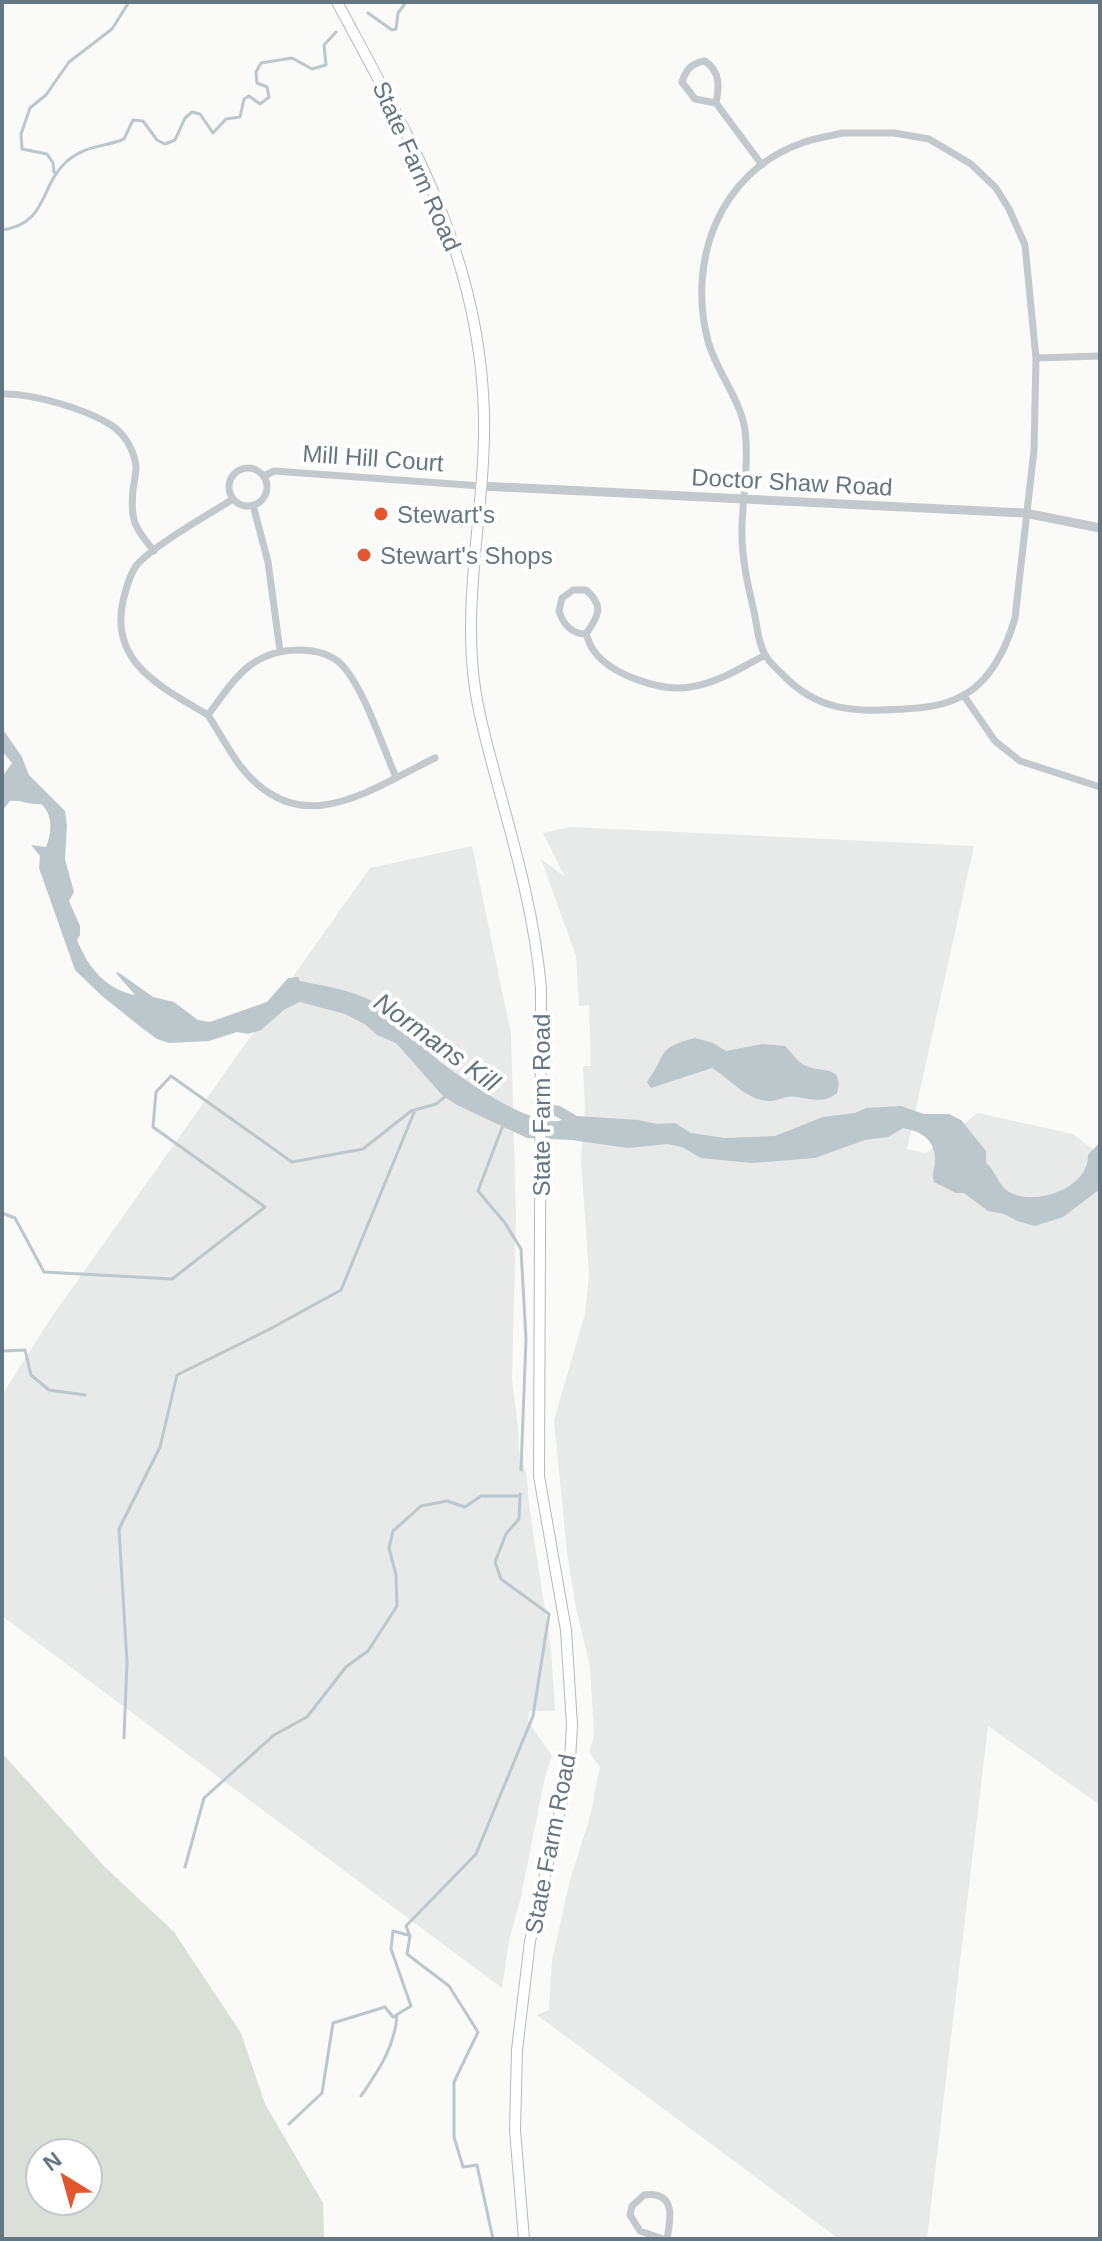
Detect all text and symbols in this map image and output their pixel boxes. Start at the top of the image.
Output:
street label: State Farm Road [368,77,466,255]
street label: Mill Hill Court [302,440,445,476]
street label: Doctor Shaw Road [691,463,893,501]
place label: Stewart's [397,501,495,528]
marker: Stewart's [372,505,390,523]
place label: Stewart's Shops [380,542,553,569]
marker: Stewart's Shops [355,546,373,564]
water label: Normans Kill [369,987,506,1098]
street label: State Farm Road [528,1014,555,1196]
street label: State Farm Road [519,1752,581,1936]
north arrow [24,2137,104,2217]
text: N [38,2147,66,2176]

